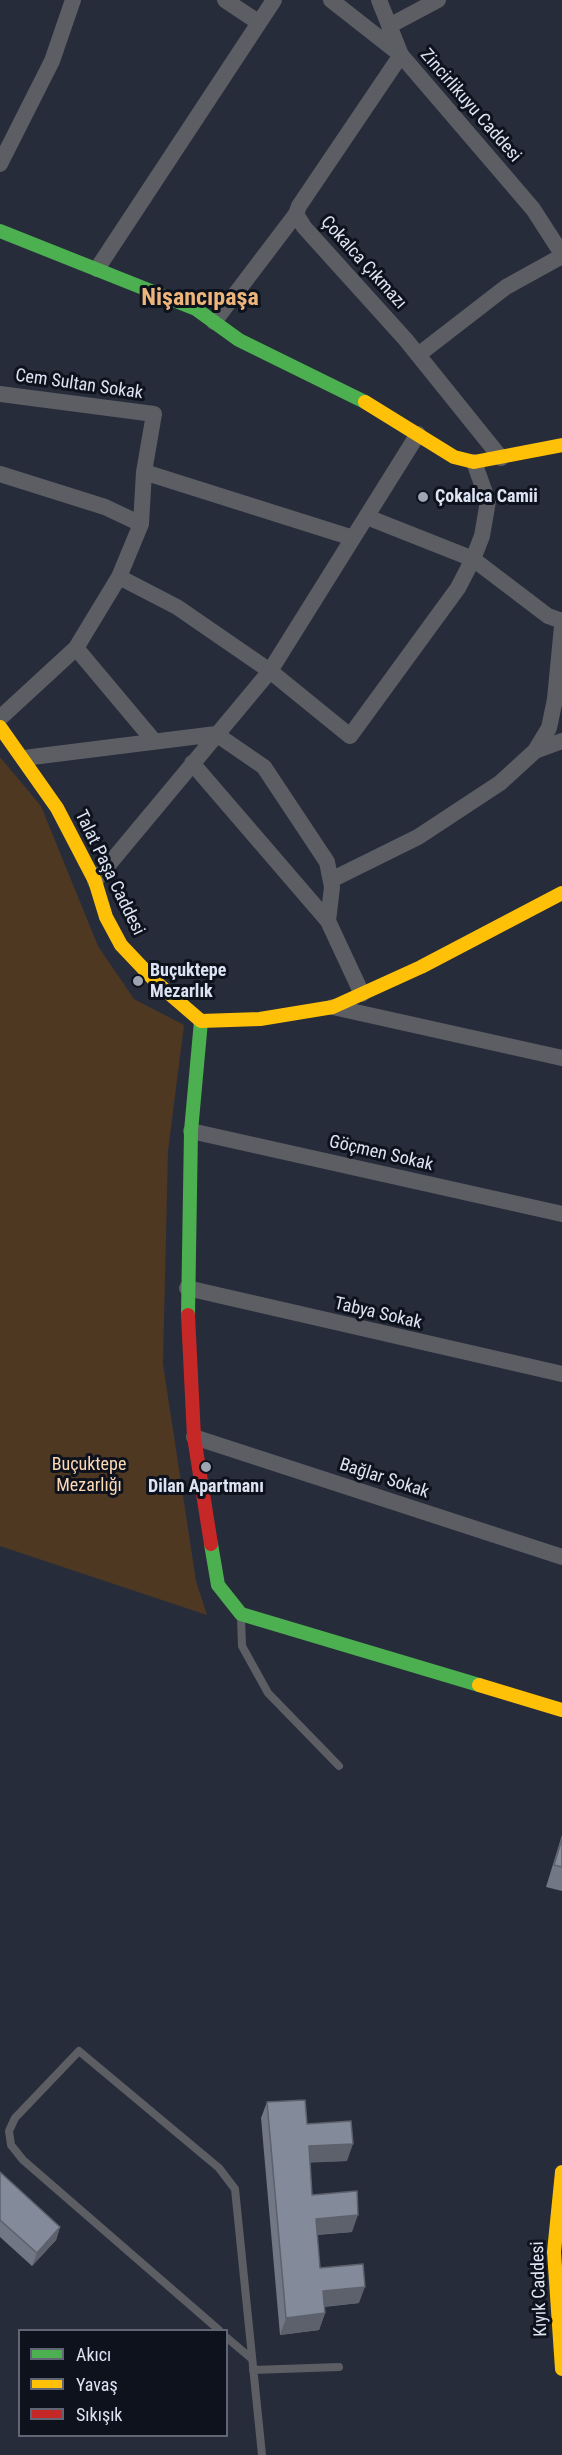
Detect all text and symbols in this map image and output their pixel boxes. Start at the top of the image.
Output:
street label: Zincirlikuyu Caddesi [415,45,525,167]
street label: Çokalca Çıkmazı [315,212,411,314]
district label: Nişancıpaşa [141,285,259,313]
street label: Cem Sultan Sokak [14,365,144,405]
place label: Çokalca Camii [435,486,538,508]
marker: Çokalca Camii [416,490,430,504]
street label: Talat Paşa Caddesi [69,807,149,939]
place label: Buçuktepe Mezarlık [150,960,226,1002]
marker: Buçuktepe Mezarlık [131,974,145,988]
street label: Göçmen Sokak [327,1132,435,1176]
street label: Tabya Sokak [332,1293,424,1335]
park label: Buçuktepe Mezarlığı [52,1454,126,1496]
street label: Bağlar Sokak [336,1454,432,1504]
marker: Dilan Apartmanı [199,1460,213,1474]
place label: Dilan Apartmanı [148,1476,264,1498]
street label: Kıyık Caddesi [528,2241,552,2337]
legend [18,2329,228,2437]
text: Akıcı [76,2344,111,2365]
text: Yavaş [76,2374,118,2395]
text: Sıkışık [76,2404,122,2425]

